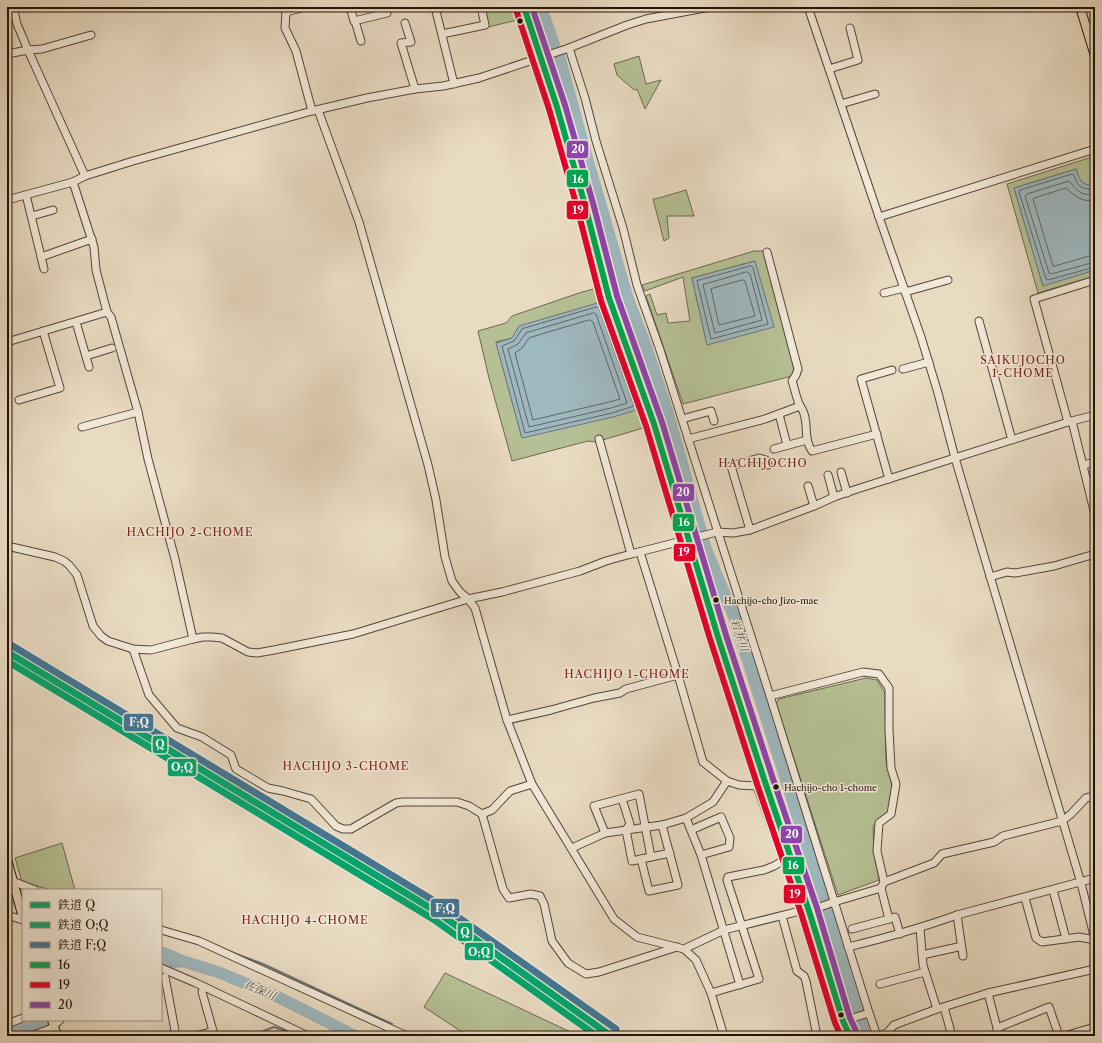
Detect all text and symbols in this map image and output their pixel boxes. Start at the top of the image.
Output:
unlabelled marker [515,16,525,26]
line badge: 20 [566,140,589,159]
text: 20 [571,142,585,156]
line badge: 16 [566,169,589,188]
text: 16 [572,172,584,186]
line badge: 19 [566,200,589,220]
text: 19 [572,203,584,217]
district label: SAIKUJOCHO 1-CHOME [980,353,1066,380]
district label: HACHIJOCHO [718,456,808,470]
line badge: 20 [672,483,695,502]
text: 20 [676,485,690,499]
line badge: 16 [672,513,695,532]
text: 16 [678,515,690,529]
district label: HACHIJO 2-CHOME [126,525,254,539]
line badge: 19 [673,543,696,562]
text: 19 [678,545,690,559]
marker: Hachijo-cho Jizo-mae [711,595,721,605]
place label: Hachijo-cho Jizo-mae [724,595,818,606]
water label: 岩井川 [728,617,752,654]
district label: HACHIJO 1-CHOME [564,667,690,681]
line badge: F;Q [123,713,154,732]
text: F;Q [129,715,150,729]
line badge: Q [152,735,168,754]
text: Q [155,737,165,751]
line badge: O;Q [167,758,197,777]
district label: HACHIJO 3-CHOME [283,759,409,773]
text: O;Q [171,760,194,774]
marker: Hachijo-cho 1-chome [771,782,781,792]
place label: Hachijo-cho 1-chome [784,782,877,793]
line badge: 20 [780,825,803,844]
text: 20 [785,827,799,841]
line badge: 16 [782,856,805,875]
text: 16 [787,858,799,872]
line badge: 19 [783,884,806,904]
text: 19 [789,887,801,901]
legend [22,889,162,1021]
text: 鉄道 Q [57,897,95,912]
line badge: F;Q [430,898,460,918]
text: F;Q [435,901,456,915]
district label: HACHIJO 4-CHOME [241,913,369,927]
text: 鉄道 O;Q [57,917,109,932]
line badge: Q [457,922,473,942]
text: Q [460,925,470,939]
text: 鉄道 F;Q [57,937,106,952]
line badge: O;Q [464,942,494,961]
text: O;Q [468,945,491,959]
text: 16 [58,957,70,972]
text: 19 [58,977,70,992]
water label: 佐保川 [242,977,279,1003]
text: 20 [58,997,73,1012]
unlabelled marker [836,1010,846,1020]

